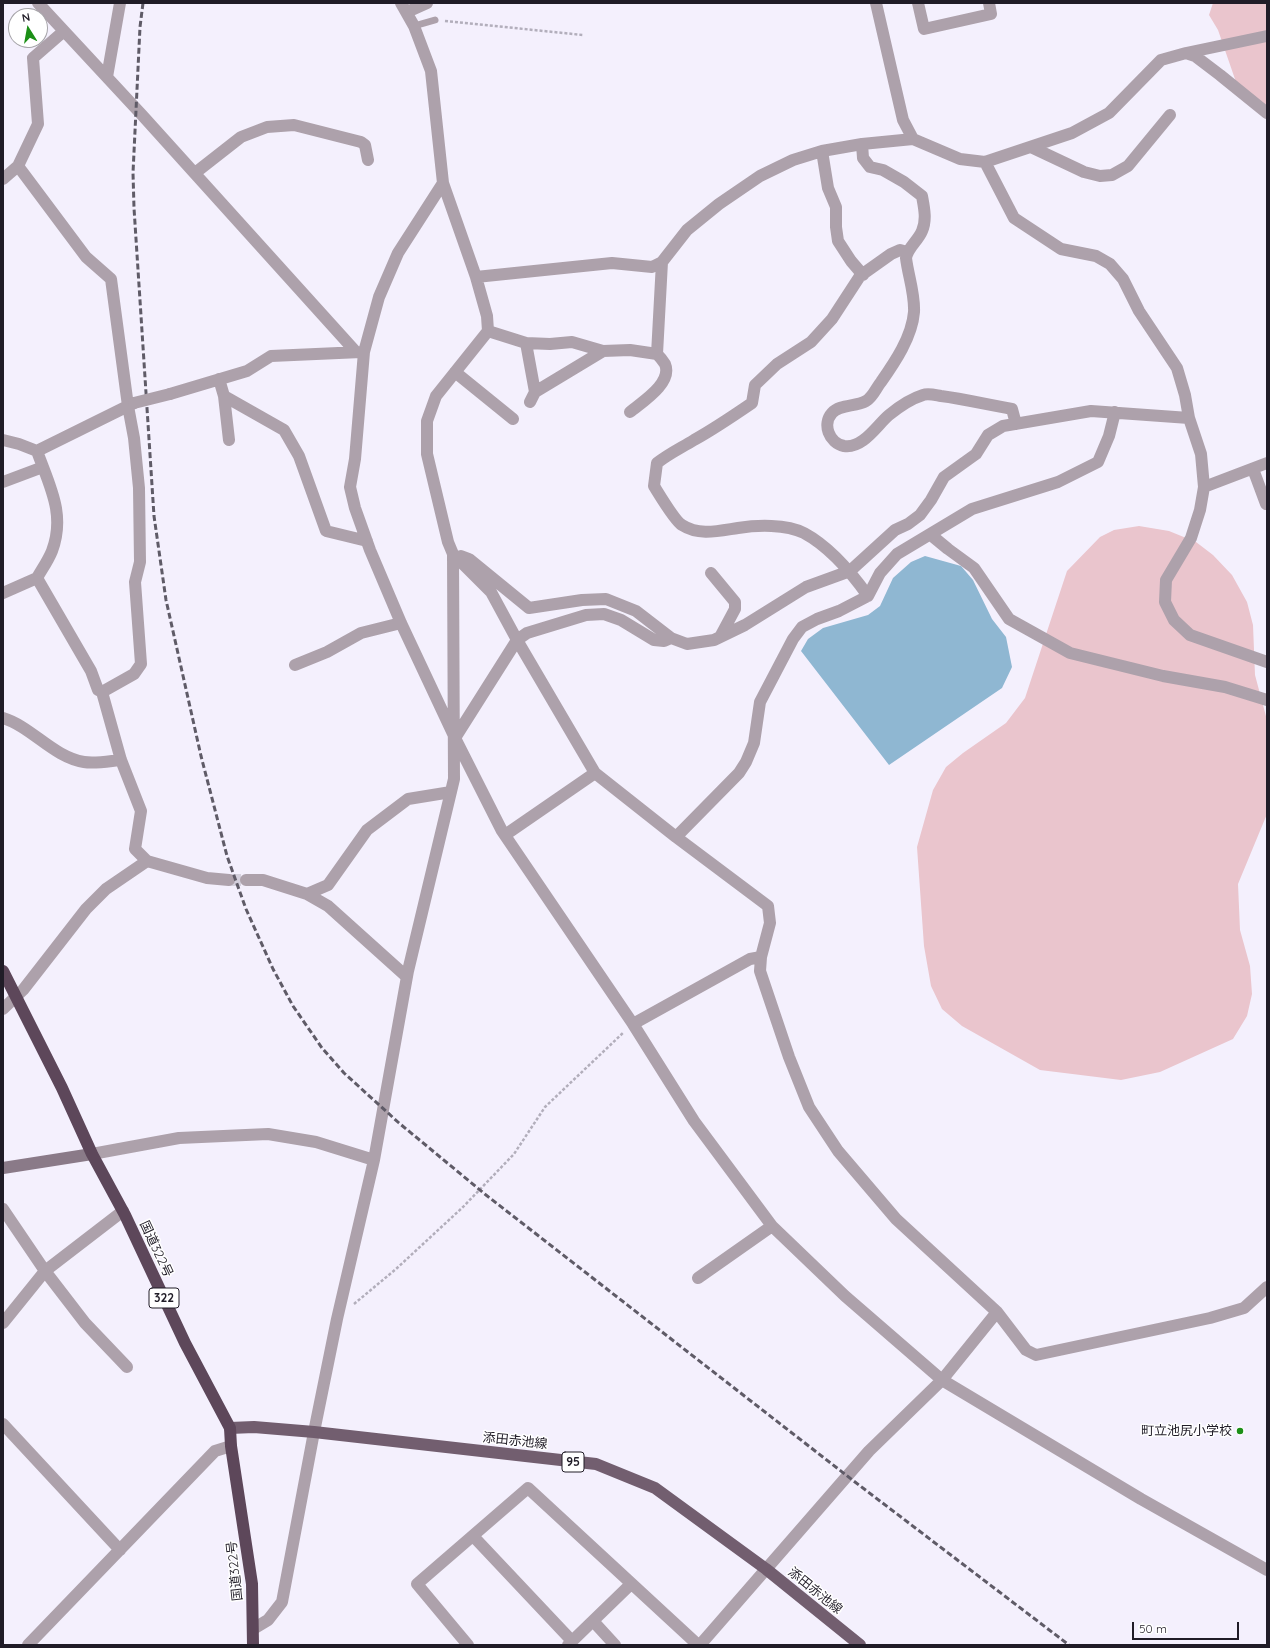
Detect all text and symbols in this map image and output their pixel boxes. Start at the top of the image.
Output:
north arrow [8,8,48,48]
text: N [21,10,31,25]
street label: 国道322号 [136,1218,176,1280]
road number: 322 [149,1288,179,1308]
place label: 町立池尻小学校 [1141,1423,1232,1439]
marker: 町立池尻小学校 [1235,1426,1245,1436]
street label: 添田赤池線 [482,1430,548,1452]
road number: 95 [562,1452,584,1472]
street label: 国道322号 [224,1540,246,1602]
street label: 添田赤池線 [785,1564,845,1618]
scale bar [1134,1614,1241,1640]
text: 50 m [1139,1621,1167,1636]

